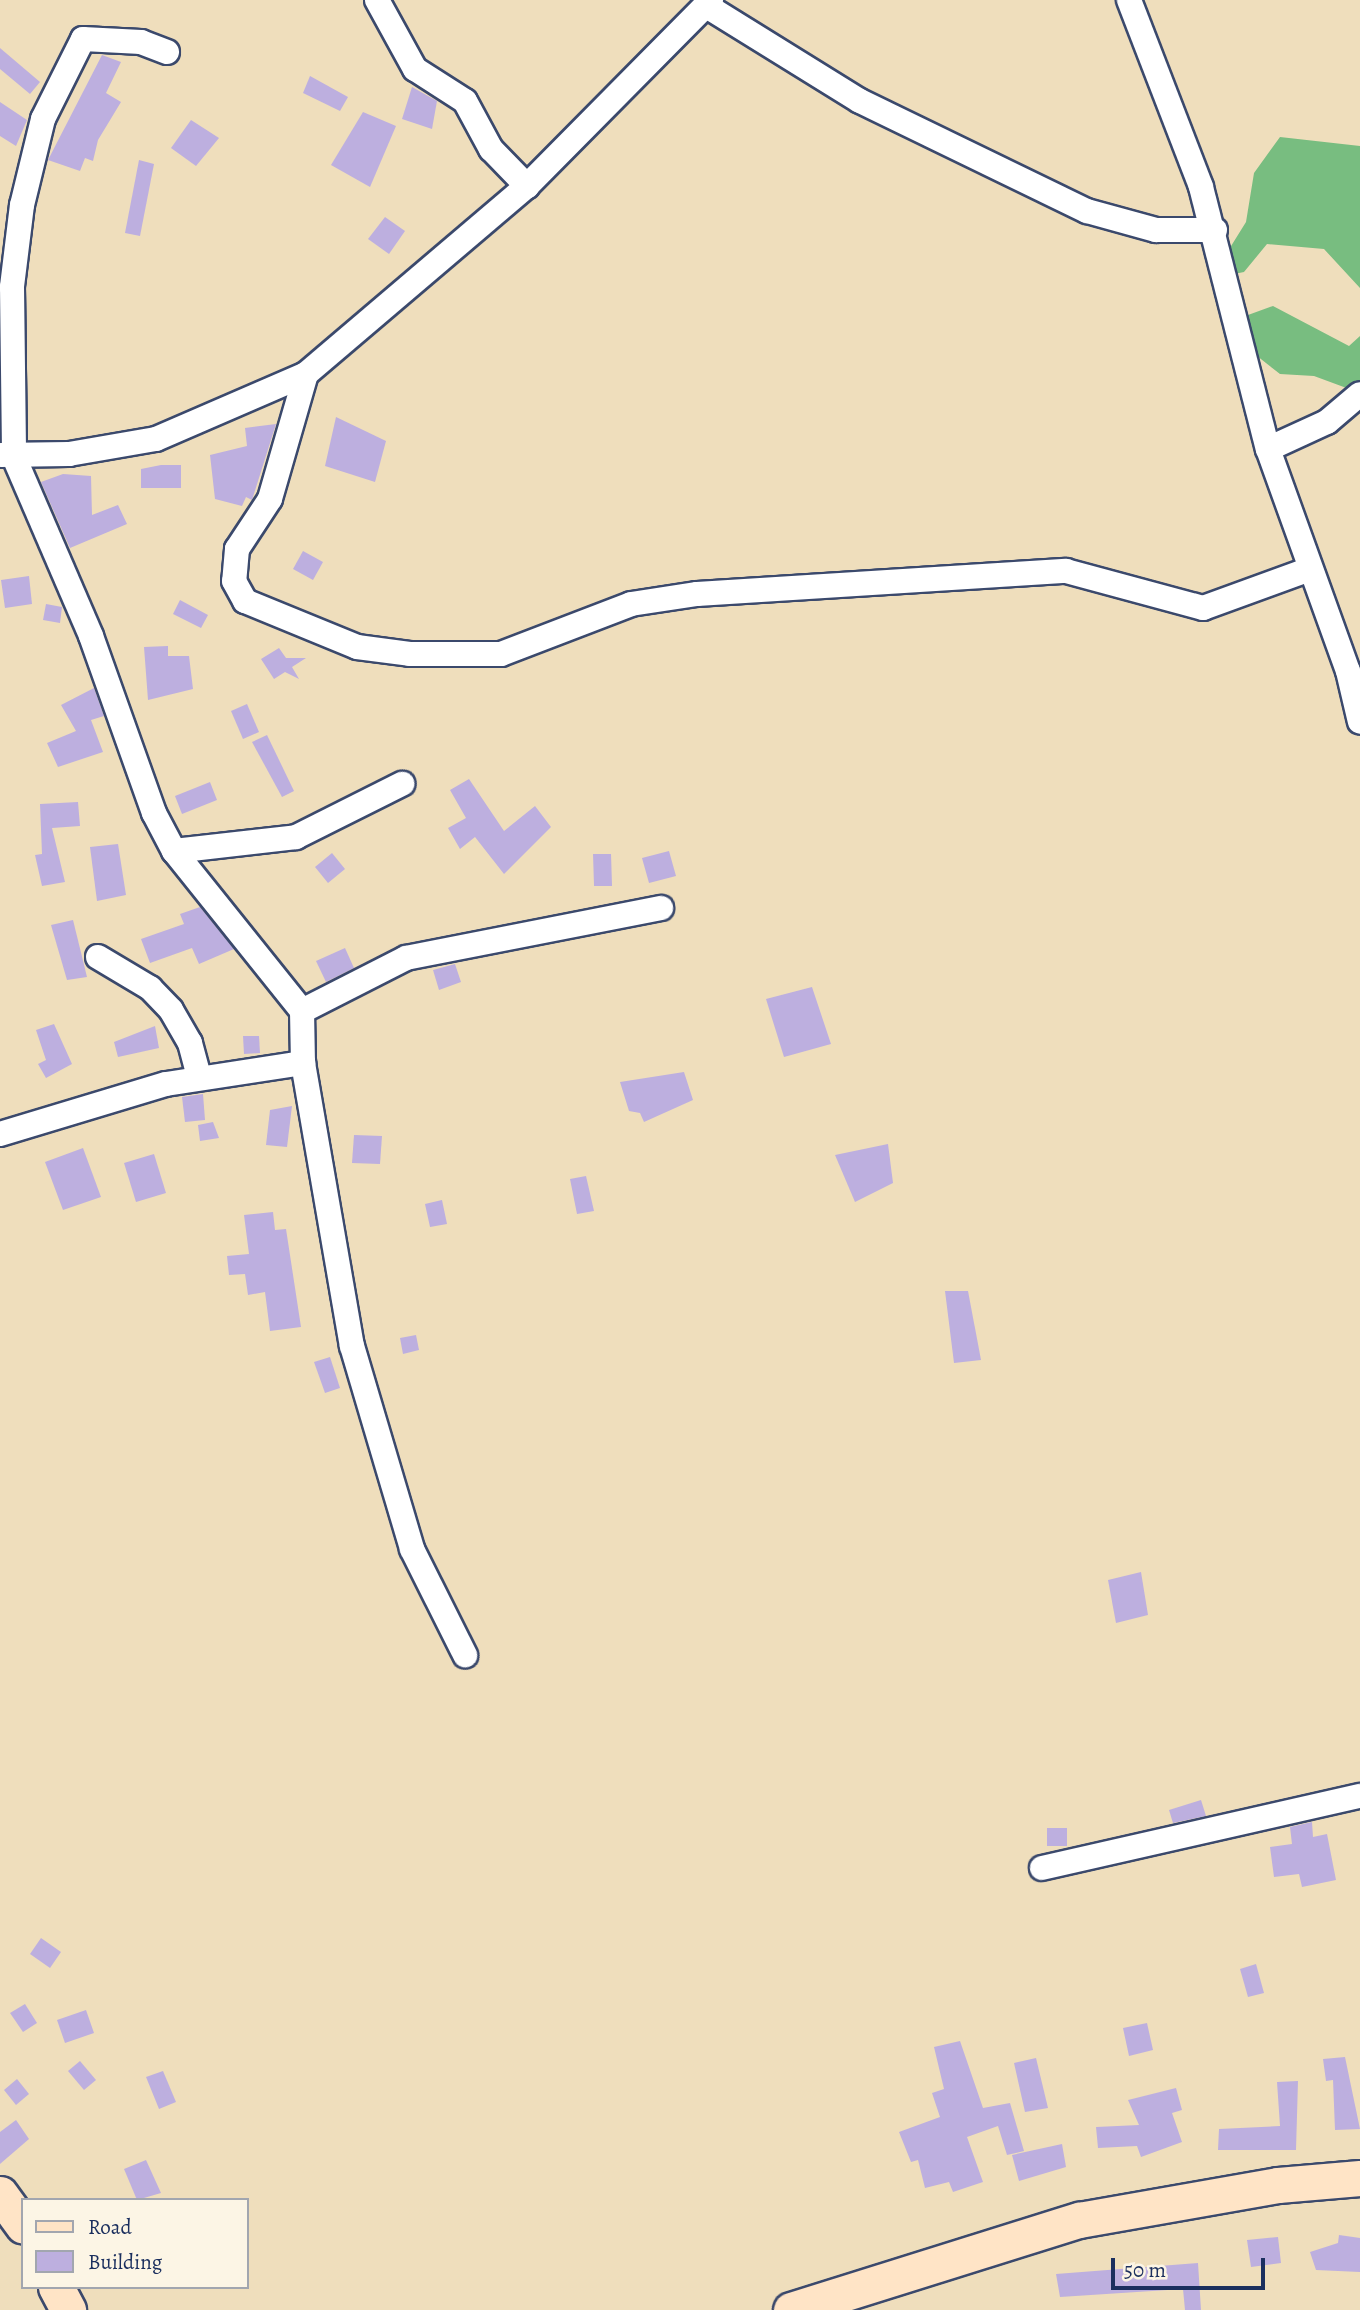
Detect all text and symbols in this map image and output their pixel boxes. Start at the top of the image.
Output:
legend [21,2198,248,2289]
text: Road [88,2213,132,2241]
scale bar [1115,2244,1269,2288]
text: Building [88,2248,162,2276]
text: 50 m [1124,2256,1166,2284]

